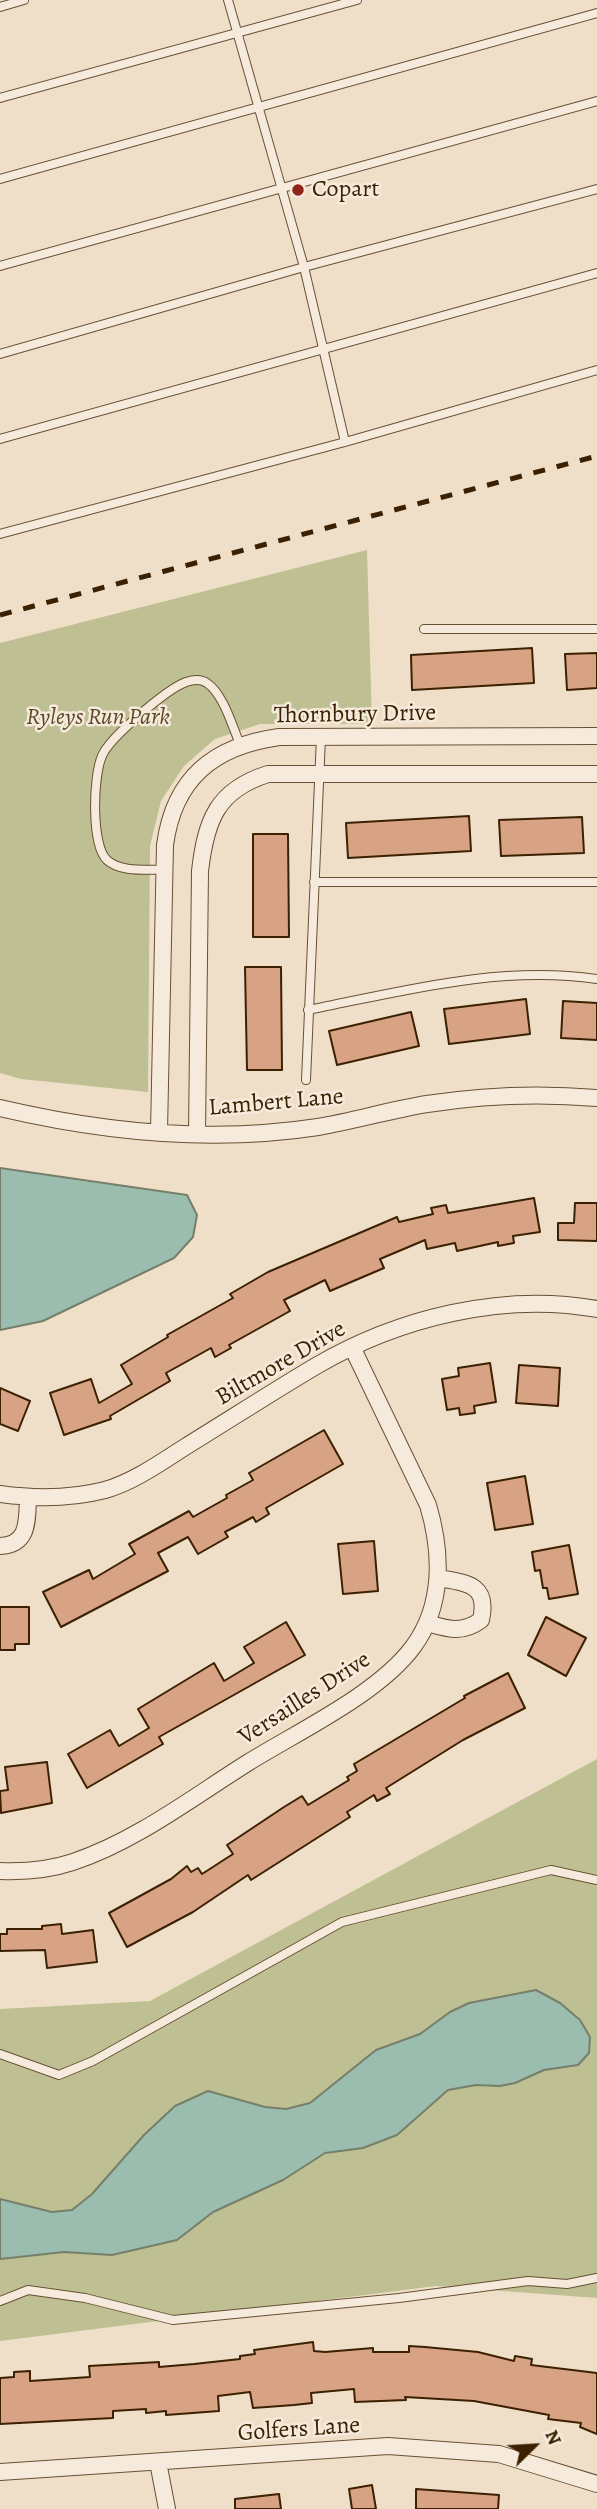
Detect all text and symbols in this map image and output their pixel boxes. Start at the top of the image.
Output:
place label: Copart [312,176,379,204]
marker: Copart [290,182,306,198]
street label: Thornbury Drive [274,699,436,731]
park label: Ryleys Run Park [26,704,170,732]
street label: Lambert Lane [207,1083,345,1123]
street label: Biltmore Drive [211,1315,351,1413]
street label: Versailles Drive [234,1646,376,1752]
street label: Golfers Lane [237,2411,361,2449]
north arrow [499,2411,569,2481]
text: N [538,2426,568,2449]

